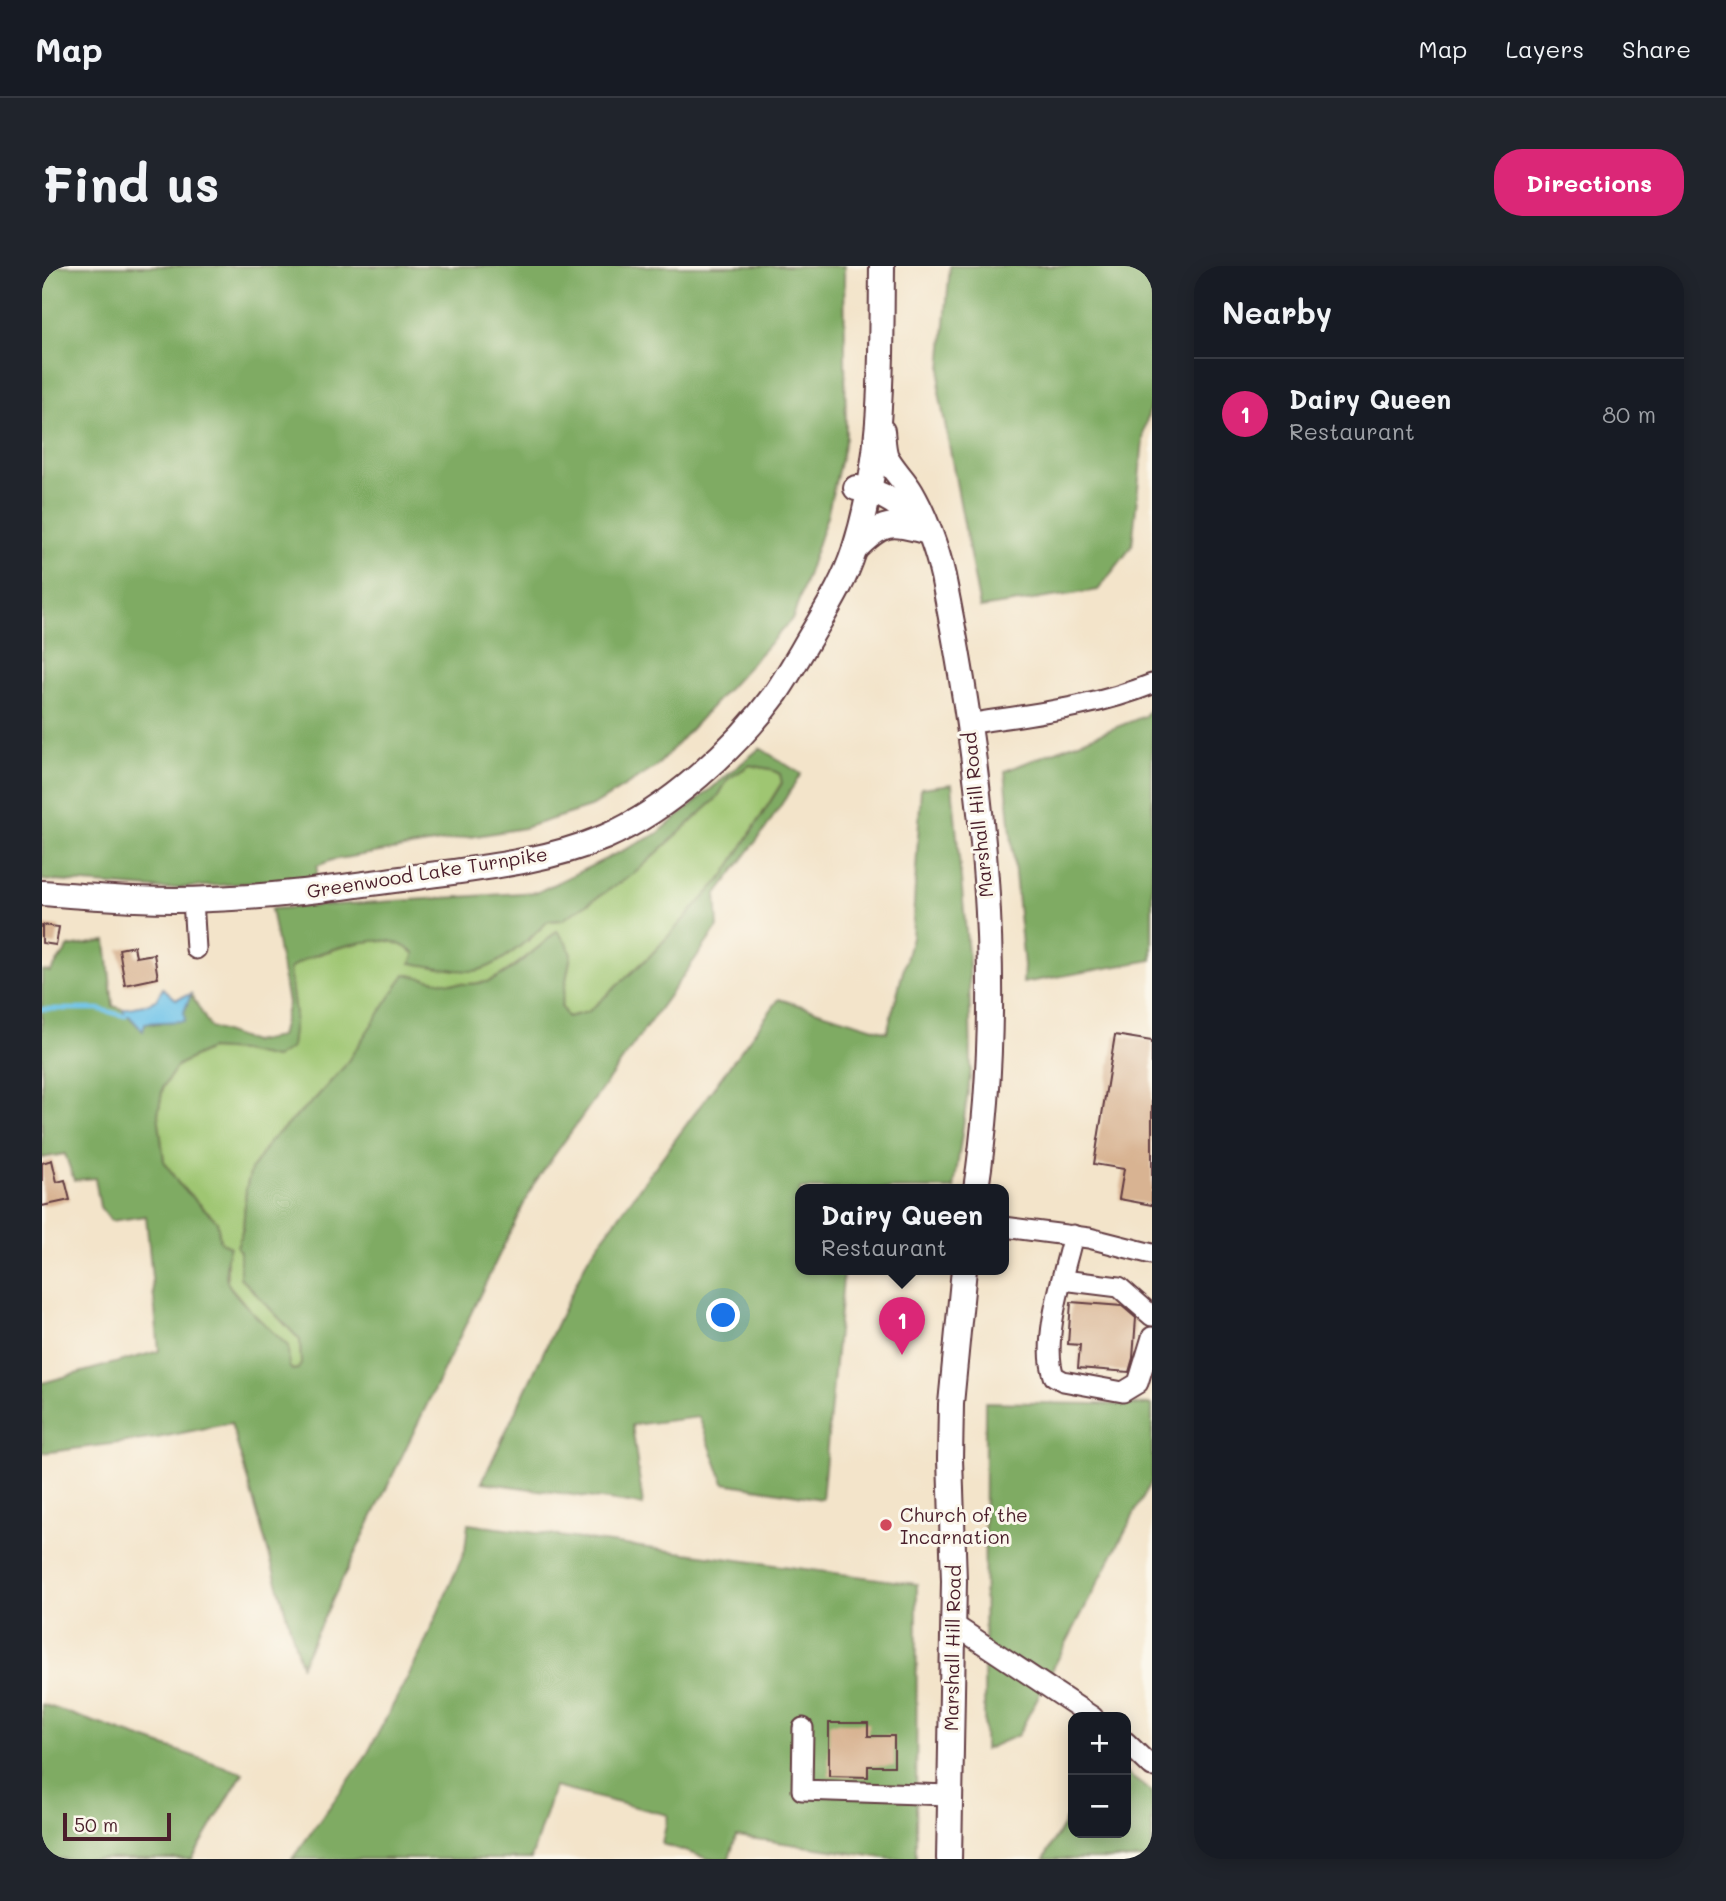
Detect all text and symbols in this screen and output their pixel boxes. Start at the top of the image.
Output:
text: Map [35,27,103,70]
text: Map [1419,33,1467,64]
text: Layers [1505,33,1584,64]
text: Share [1622,33,1691,64]
button: Directions [1494,149,1684,216]
text: Find us [42,151,220,214]
text: Nearby [1222,292,1332,332]
text: Dairy Queen [1289,382,1451,416]
text: 1 [1240,399,1250,429]
text: 80 m [1602,399,1656,429]
text: Restaurant [1289,416,1415,446]
street label: Marshall Hill Road [956,731,998,899]
street label: Greenwood Lake Turnpike [305,841,549,903]
popup [795,1184,1009,1275]
text: Dairy Queen [821,1198,983,1232]
text: Restaurant [821,1232,947,1262]
pin: 1 [879,1297,925,1355]
your location [706,1298,740,1332]
place label: Church of the Incarnation [900,1502,1028,1549]
marker: Church of the Incarnation [878,1517,894,1533]
street label: Marshall Hill Road [938,1565,966,1731]
map controls [1068,1712,1131,1838]
button: + [1068,1712,1131,1775]
button: − [1068,1775,1131,1838]
scale bar [63,1810,172,1842]
text: 50 m [74,1812,118,1837]

